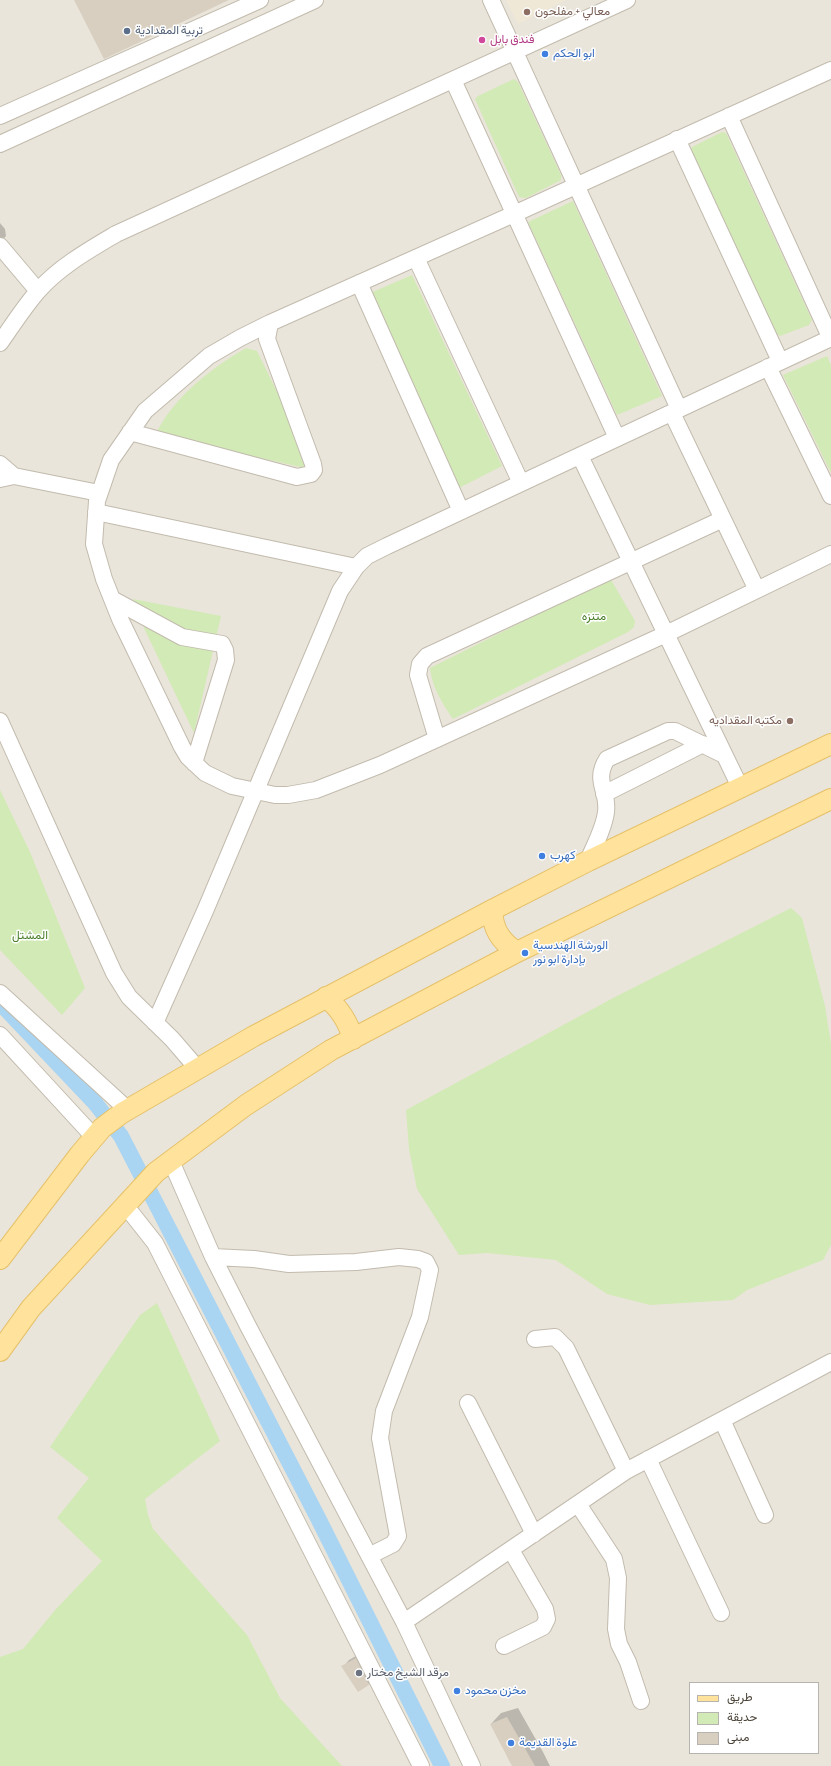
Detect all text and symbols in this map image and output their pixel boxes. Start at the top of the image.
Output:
place label: معالي + مفلحون [535,5,610,19]
marker: معالي + مفلحون [522,7,532,17]
place label: تربية المقدادية [135,24,203,38]
marker: تربية المقدادية [122,26,132,36]
place label: فندق بابل [490,33,534,47]
marker: فندق بابل [477,35,487,45]
place label: ابو الحكم [553,47,595,61]
marker: ابو الحكم [540,49,550,59]
park label: متنزه [582,610,606,624]
place label: مكتبه المقداديه [709,714,782,728]
marker: مكتبه المقداديه [785,716,795,726]
place label: كهرب [550,849,575,863]
marker: كهرب [537,851,547,861]
park label: المشتل [12,929,48,943]
place label: الورشة الهندسية بإدارة ابو نور [533,939,608,967]
marker: الورشة الهندسية بإدارة ابو نور [520,948,530,958]
place label: مرقد الشيخ مختار [367,1666,449,1680]
marker: مرقد الشيخ مختار [354,1668,364,1678]
legend [689,1682,819,1754]
place label: مخزن محمود [465,1684,526,1698]
marker: مخزن محمود [452,1686,462,1696]
text: طريق [727,1690,752,1705]
text: حديقة [727,1710,757,1725]
text: مبنى [727,1730,749,1745]
place label: علوة القديمة [519,1736,577,1750]
marker: علوة القديمة [506,1738,516,1748]

